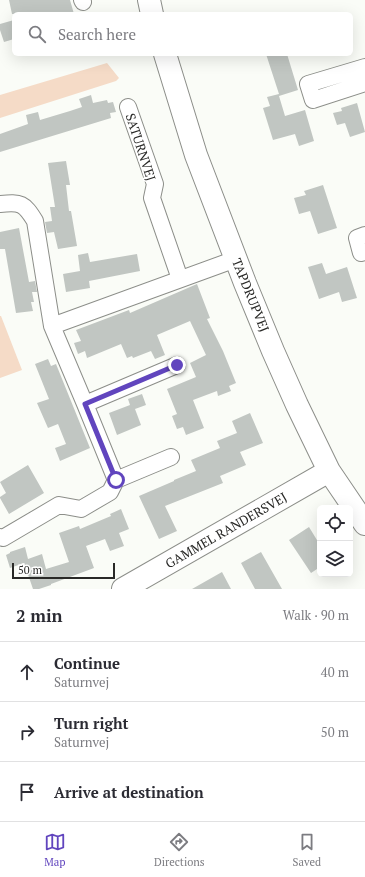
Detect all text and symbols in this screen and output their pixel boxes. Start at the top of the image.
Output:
search box [12,12,353,56]
icon: search [26,23,48,45]
text: Search here [58,24,136,44]
street label: SATURNVEJ [122,111,160,183]
street label: TAPDRUPVEJ [228,255,274,335]
route end [168,356,186,374]
route start [107,471,125,489]
street label: GAMMEL RANDERSVEJ [162,488,290,572]
map controls [317,505,353,577]
button: locate [317,505,353,541]
button: layers [317,541,353,577]
scale bar [12,561,115,580]
text: 50 m [18,563,42,577]
text: 2 min [16,604,63,627]
text: Walk · 90 m [283,606,349,624]
text: Continue [54,653,120,673]
icon: ahead [16,661,38,683]
text: 40 m [321,663,349,681]
text: Saturnvej [54,673,109,691]
text: Turn right [54,713,129,733]
icon: right [16,721,38,743]
text: 50 m [321,723,349,741]
text: Saturnvej [54,733,109,751]
icon: arrive [16,781,38,803]
text: Arrive at destination [54,782,204,802]
tab: Map [44,831,66,869]
tab: Directions [154,831,205,869]
tab: Saved [293,831,321,869]

